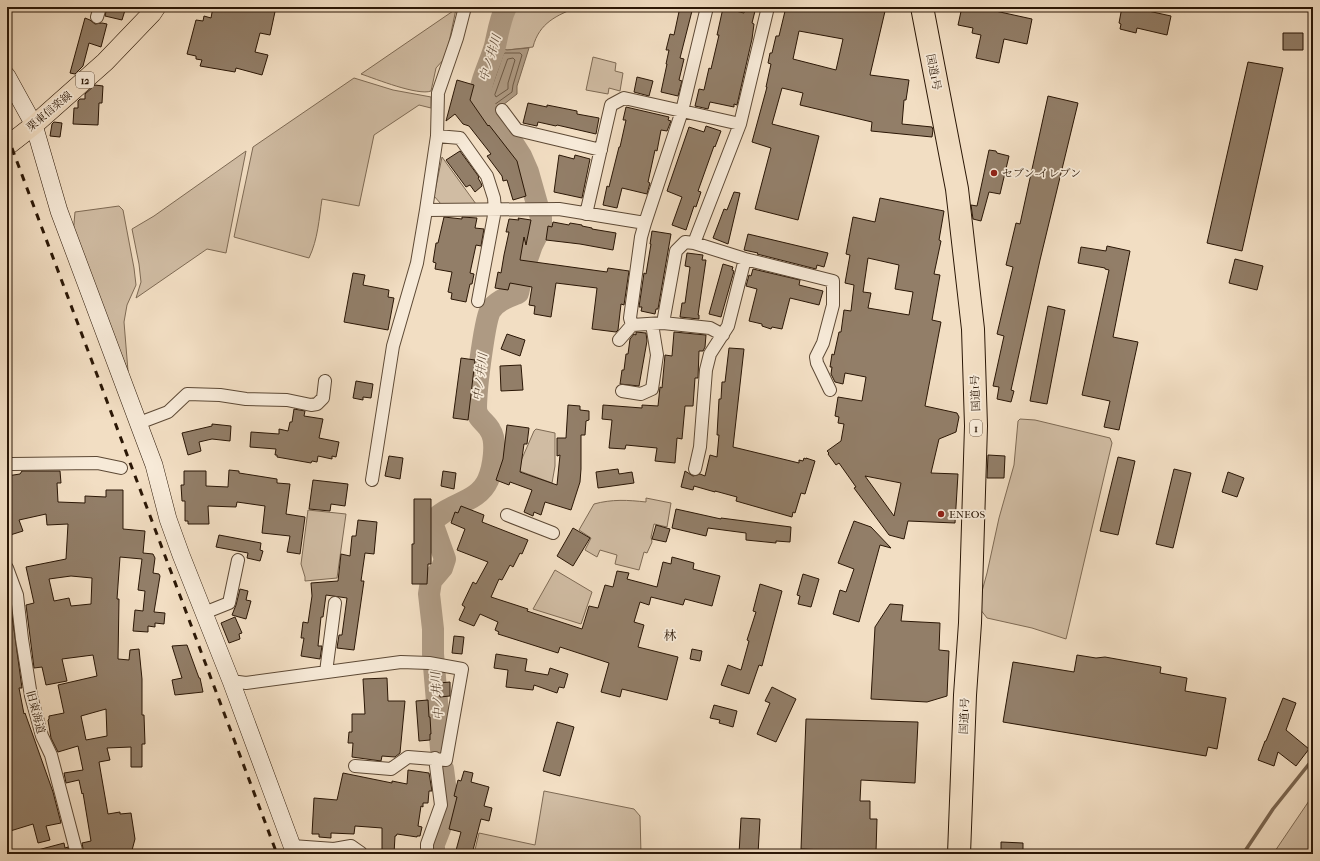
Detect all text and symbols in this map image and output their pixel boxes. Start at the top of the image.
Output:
water label: 中ノ井川 [476,31,504,83]
street label: 国道1号 [924,53,943,91]
road number: 12 [76,72,94,88]
street label: 栗東信楽線 [24,89,75,134]
place label: セブン-イレブン [1002,167,1081,180]
marker: セブン-イレブン [989,168,999,178]
water label: 中ノ井川 [470,350,490,402]
street label: 国道1号 [968,374,983,412]
road number: 1 [970,420,982,436]
place label: ENEOS [949,508,985,521]
marker: ENEOS [936,509,946,519]
district label: 林 [663,628,677,643]
water label: 中ノ井川 [428,670,446,720]
street label: 旧東海道 [24,689,47,735]
street label: 国道1号 [957,697,972,735]

